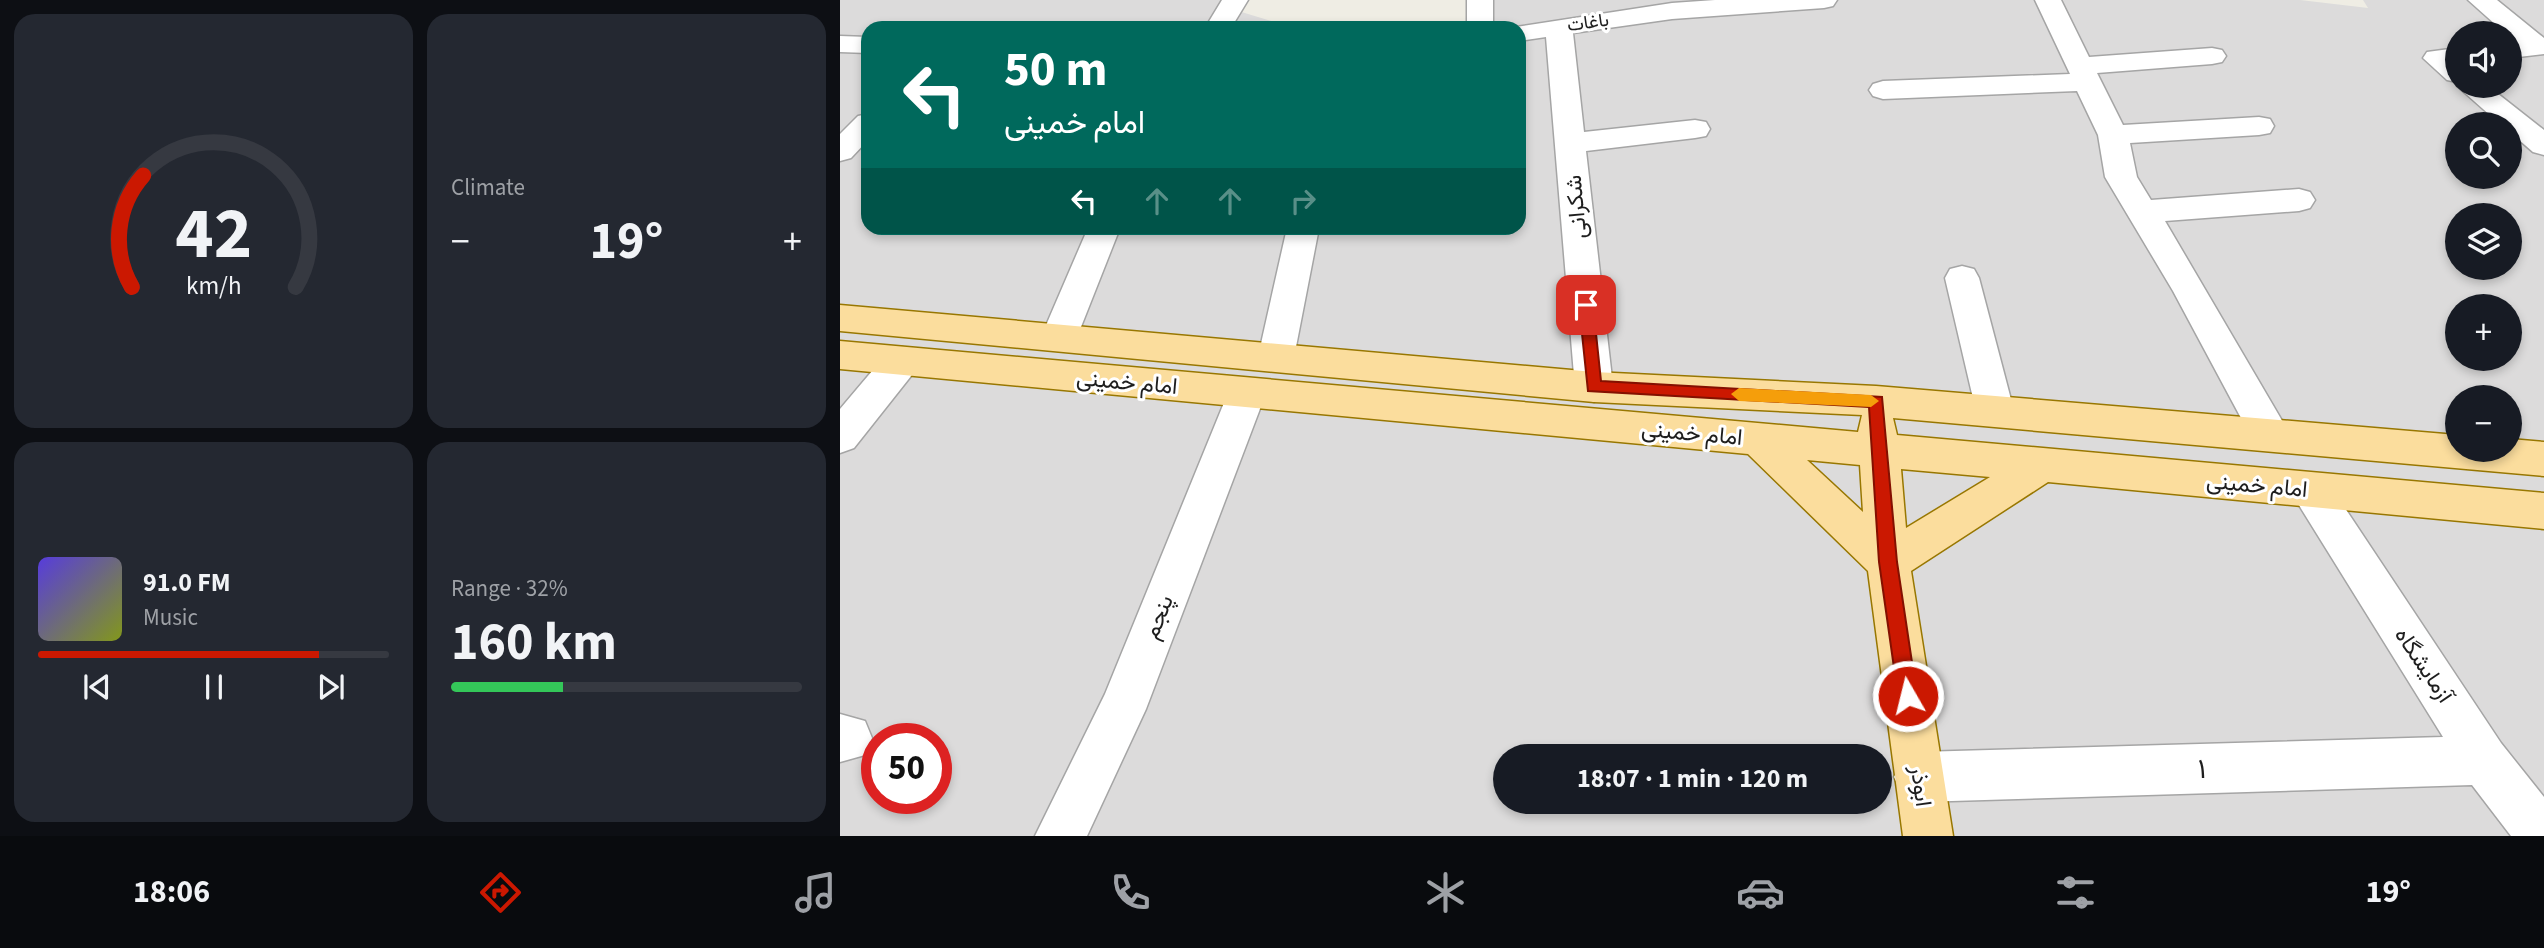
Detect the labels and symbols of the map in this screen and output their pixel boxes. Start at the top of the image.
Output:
street label: باغات [1565,7,1611,39]
street label: شکرانی [1557,174,1595,240]
pin [1556,275,1616,335]
street label: امام خمینی [1075,361,1179,403]
street label: امام خمینی [1640,412,1744,454]
street label: امام خمینی [2205,464,2309,506]
street label: پنجم [1134,590,1182,644]
street label: آزمایشگاه [2387,621,2462,711]
position arrow [1871,659,1945,733]
speed limit sign: 50 [861,723,952,814]
street label: ۱ [2197,749,2207,789]
street label: ابوذر [1902,762,1940,809]

